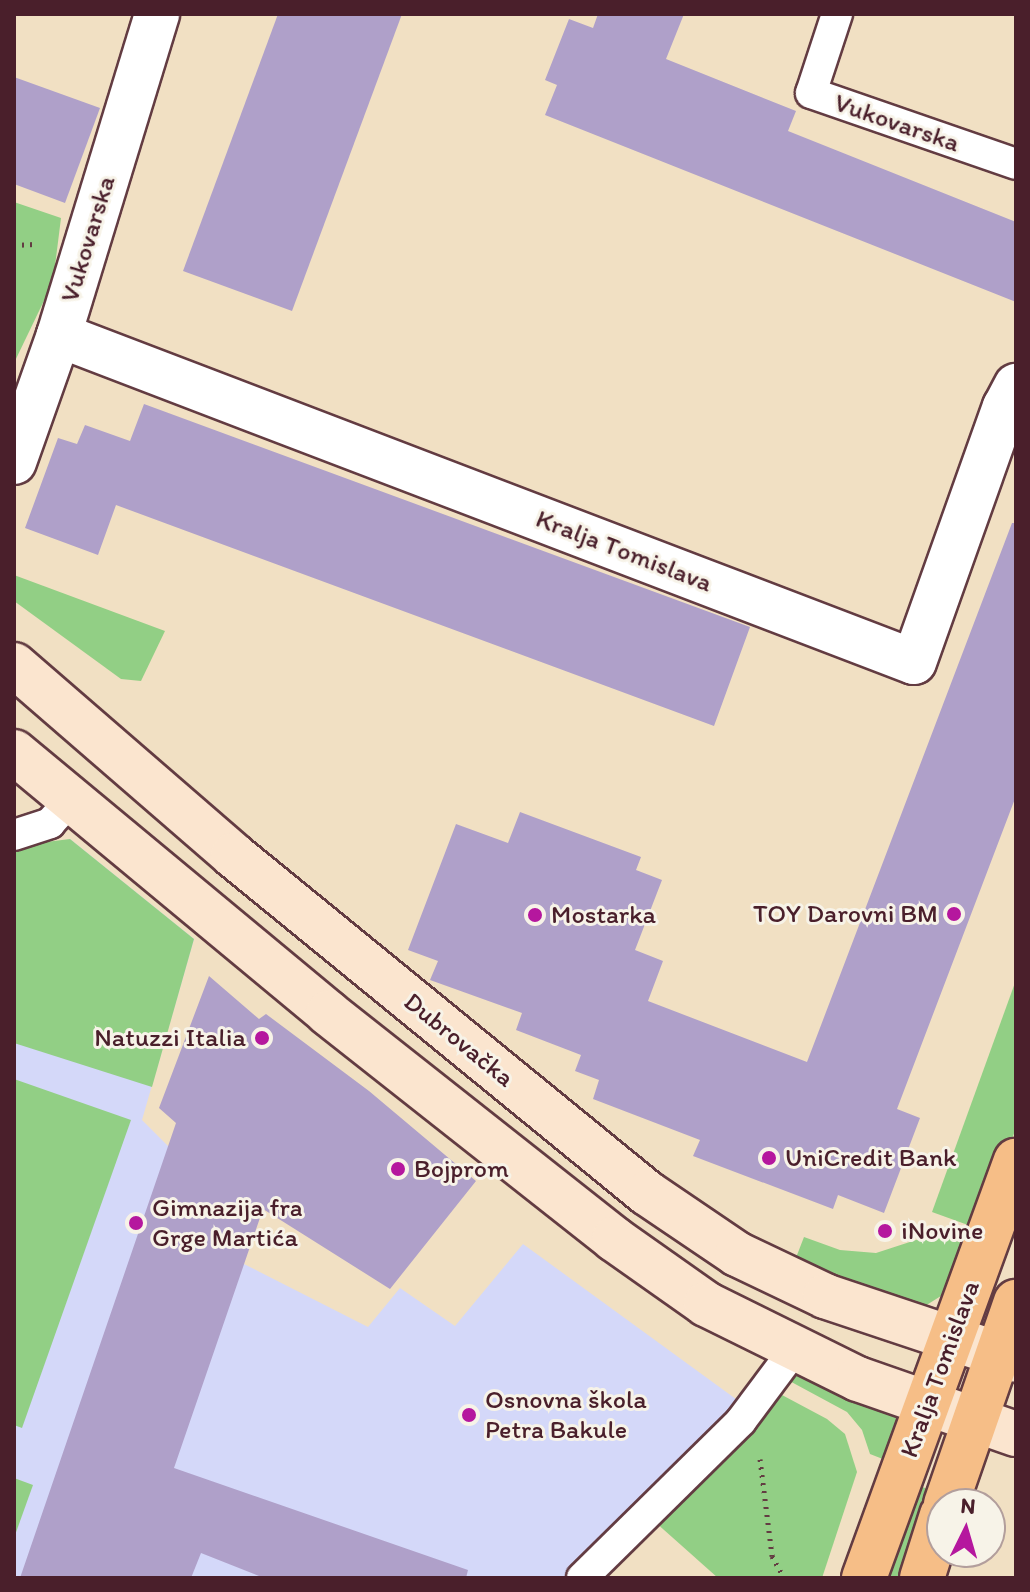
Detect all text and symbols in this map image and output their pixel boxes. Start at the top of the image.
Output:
street label: Vukovarska [830,87,964,159]
street label: Vukovarska [54,172,122,306]
street label: Kralja Tomislava [532,503,716,599]
place label: TOY Darovni BM [753,898,938,930]
place label: Mostarka [551,899,656,931]
marker: TOY Darovni BM [945,905,963,923]
marker: Mostarka [526,906,544,924]
street label: Dubrovačka [398,986,520,1094]
place label: Natuzzi Italia [94,1022,246,1054]
marker: Natuzzi Italia [253,1029,271,1047]
place label: UniCredit Bank [785,1142,957,1174]
marker: UniCredit Bank [760,1149,778,1167]
place label: Bojprom [414,1153,509,1185]
marker: Bojprom [389,1160,407,1178]
place label: Gimnazija fra Grge Martića [152,1192,303,1254]
marker: Gimnazija fra Grge Martića [127,1214,145,1232]
place label: iNovine [901,1215,983,1247]
marker: iNovine [876,1222,894,1240]
street label: Kralja Tomislava [894,1277,986,1461]
place label: Osnovna škola Petra Bakule [485,1384,646,1446]
marker: Osnovna škola Petra Bakule [460,1406,478,1424]
north arrow [926,1488,1006,1568]
text: N [959,1491,977,1520]

